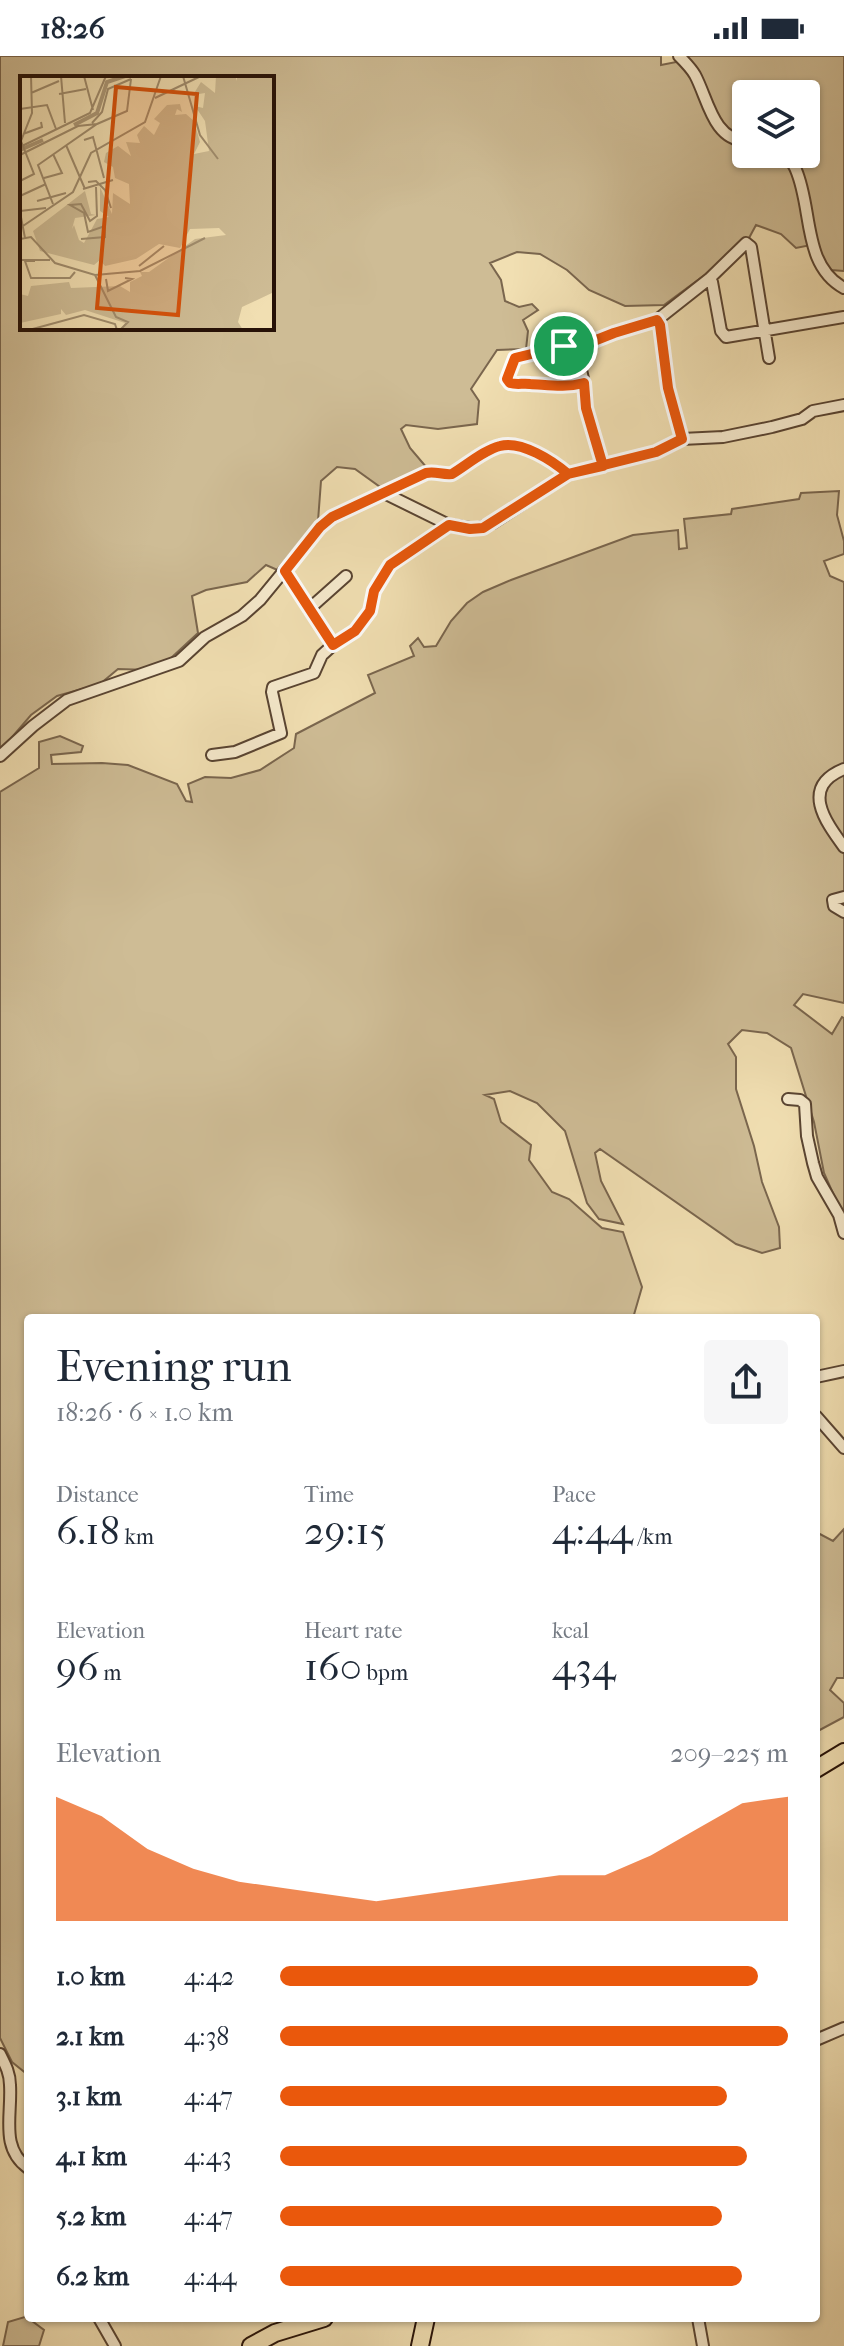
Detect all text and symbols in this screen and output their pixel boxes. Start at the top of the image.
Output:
text: 18:26 [40,11,105,46]
inset map [20,76,274,330]
map controls [732,80,820,168]
button: layers [732,80,820,168]
pin [530,312,598,380]
icon: arrive [542,324,586,368]
button: share [704,1340,788,1424]
text: Evening run [56,1341,291,1392]
text: 18:26 · 6 × 1.0 km [56,1397,233,1428]
text: Distance [56,1482,139,1508]
text: Time [304,1482,354,1508]
text: Pace [552,1482,596,1508]
text: 6.18 [56,1508,120,1554]
text: 29:15 [304,1508,387,1554]
text: 4:44 [552,1508,633,1554]
text: km [120,1524,154,1550]
text: /km [633,1524,672,1550]
text: Elevation [56,1618,145,1644]
text: Heart rate [304,1618,403,1644]
text: kcal [552,1618,589,1644]
text: 96 [56,1644,99,1690]
text: 160 [304,1644,362,1690]
text: 434 [552,1644,616,1690]
text: m [99,1660,122,1686]
text: bpm [362,1660,408,1686]
text: Elevation [56,1738,161,1769]
text: 209–225 m [670,1738,788,1769]
text: 1.0 km [56,1961,125,1992]
text: 4:42 [184,1961,234,1992]
text: 2.1 km [56,2021,124,2052]
text: 4:38 [184,2021,229,2052]
text: 3.1 km [56,2081,122,2112]
text: 4:47 [184,2081,233,2112]
text: 4.1 km [56,2141,127,2172]
text: 4:43 [184,2141,232,2172]
text: 5.2 km [56,2201,126,2232]
text: 4:47 [184,2201,233,2232]
text: 6.2 km [56,2261,129,2292]
text: 4:44 [184,2261,236,2292]

